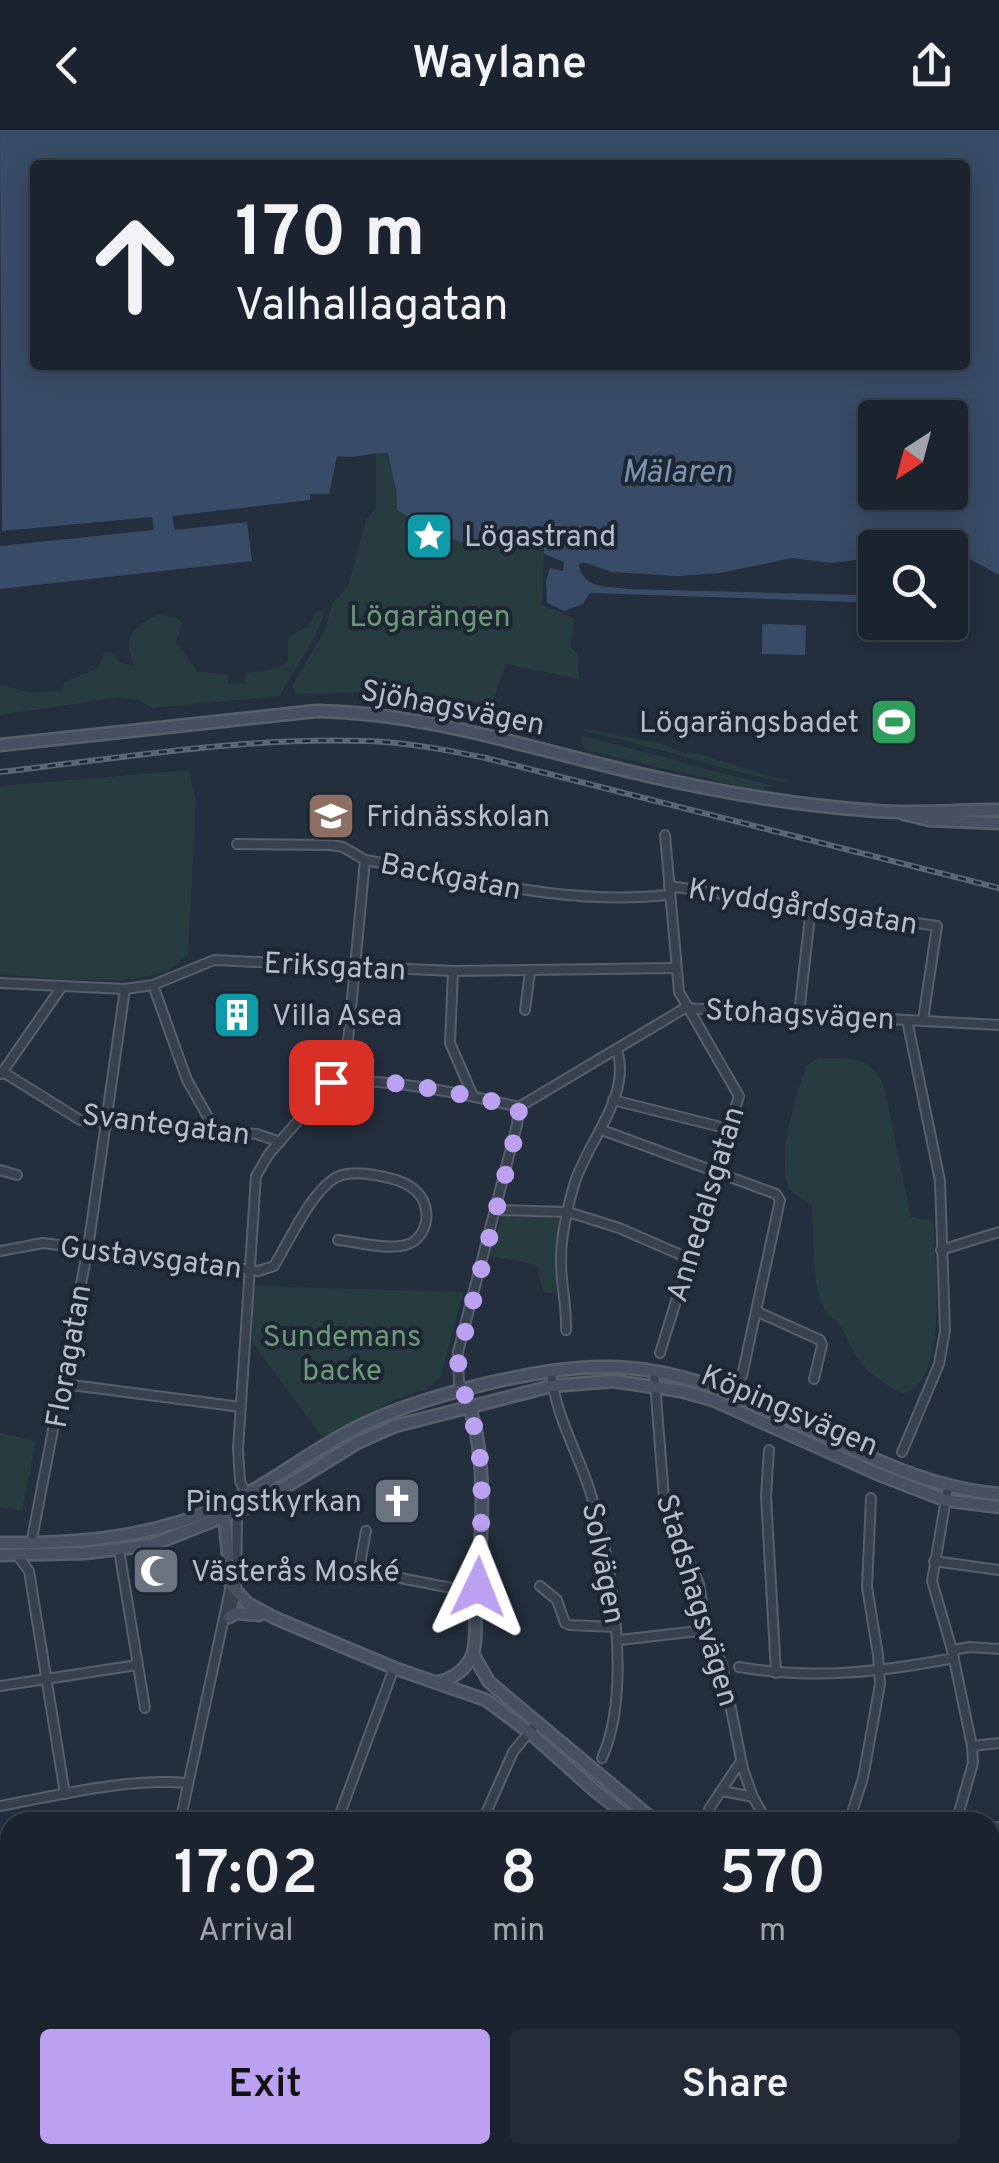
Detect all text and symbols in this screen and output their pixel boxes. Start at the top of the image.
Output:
text: Waylane [412,37,587,94]
icon: back [40,38,95,93]
icon: share [904,38,959,93]
text: 170 m [235,192,425,281]
icon: ahead [70,200,200,330]
text: Valhallagatan [235,279,509,336]
north arrow [858,400,968,510]
map controls [858,400,968,640]
water label: Mälaren [622,454,733,494]
place icon: Lögastrand [403,510,455,562]
place label: Lögastrand [464,520,616,557]
button: search [858,530,968,640]
park label: Lögarängen [349,600,511,637]
street label: Sjöhagsvägen [357,673,548,745]
sports icon: Lögarängsbadet [868,696,920,748]
place label: Lögarängsbadet [639,706,859,743]
school or university icon: Fridnässkolan [305,790,357,842]
place label: Fridnässkolan [366,800,550,837]
street label: Backgatan [377,847,524,910]
street label: Kryddgårdsgatan [685,872,920,945]
street label: Eriksgatan [263,946,407,991]
building icon: Villa Asea [211,989,263,1041]
street label: Stohagsvägen [704,993,896,1040]
place label: Villa Asea [272,999,402,1036]
pin [289,1040,374,1125]
icon: arrive [304,1055,359,1110]
street label: Svantegatan [80,1098,252,1155]
street label: Annedalsgatan [660,1103,755,1307]
street label: Gustavsgatan [58,1230,244,1289]
street label: Floragatan [40,1282,101,1431]
park label: Sundemans backe [263,1320,421,1391]
street label: Köpingsvägen [695,1358,883,1466]
church icon: Pingstkyrkan [371,1475,423,1527]
place label: Pingstkyrkan [185,1485,362,1522]
street label: Stadshagsvägen [646,1490,745,1711]
street label: Solvägen [572,1500,631,1627]
position arrow [426,1535,530,1639]
mosque icon: Västerås Moské [130,1545,182,1597]
place label: Västerås Moské [191,1555,400,1592]
text: 17:02 [174,1839,318,1915]
text: 8 [500,1839,537,1915]
text: 570 [719,1839,826,1915]
text: Arrival [198,1912,294,1952]
text: min [492,1912,545,1952]
text: m [759,1912,786,1952]
button: Exit [40,2029,490,2144]
button: Share [510,2029,960,2144]

